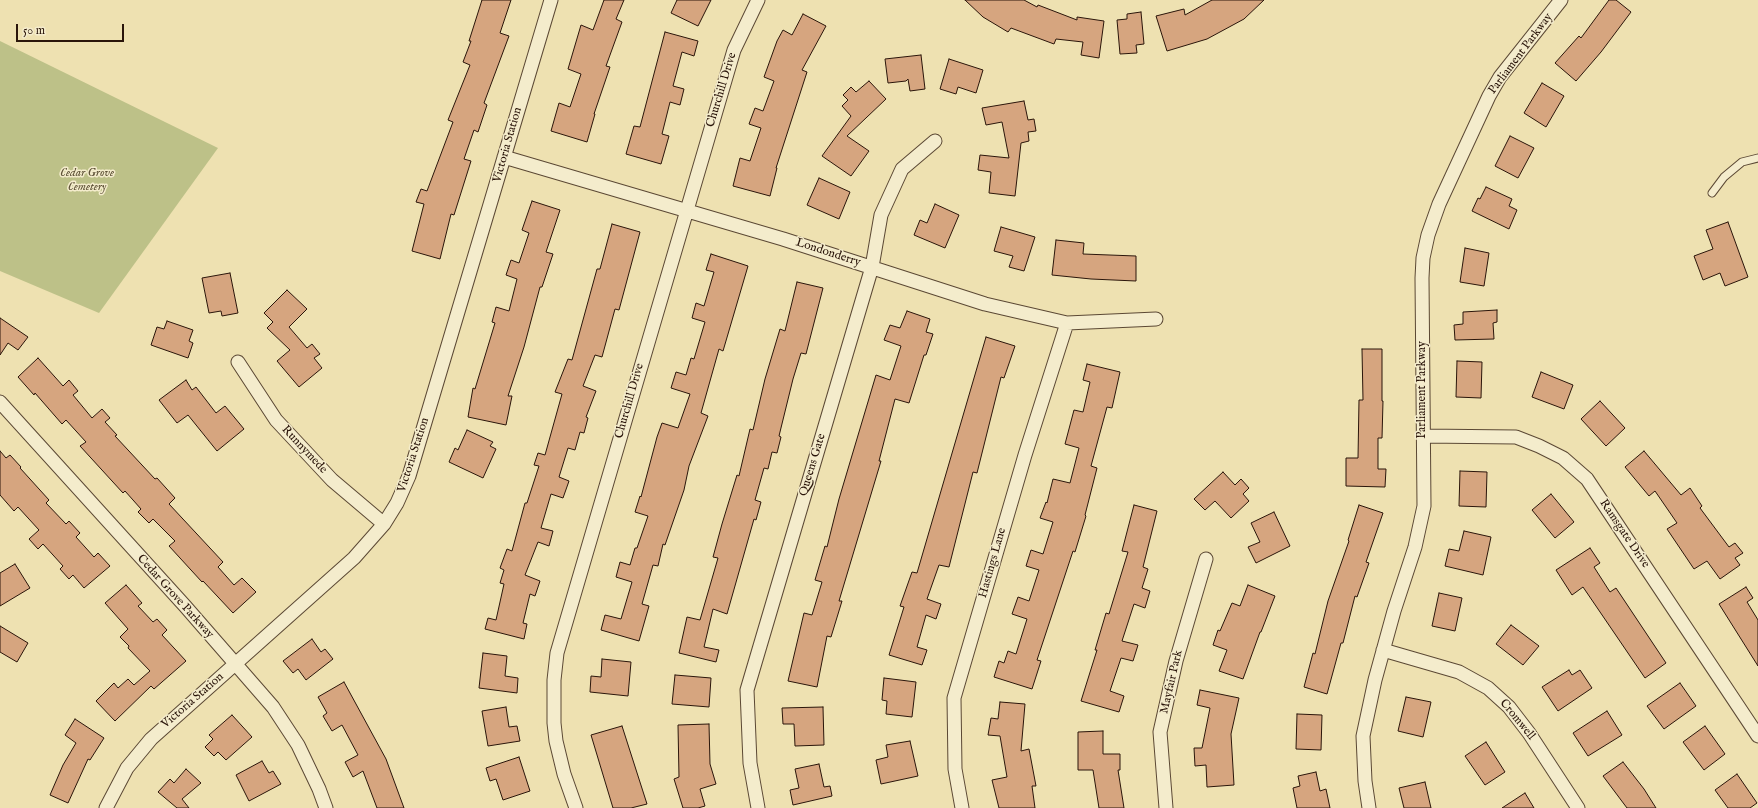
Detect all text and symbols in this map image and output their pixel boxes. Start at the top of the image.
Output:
street label: Parliament Parkway [1486,11,1556,97]
scale bar [18,16,126,42]
text: 50 m [23,23,45,38]
street label: Churchill Drive [704,51,740,129]
street label: Victoria Station [490,106,526,184]
park label: Cedar Grove Cemetery [60,167,114,195]
street label: Londonderry [794,236,862,270]
street label: Parliament Parkway [1416,341,1430,439]
street label: Churchill Drive [612,362,648,440]
street label: Victoria Station [395,416,433,494]
street label: Runnymede [278,423,330,477]
street label: Queens Gate [797,432,829,498]
street label: Ramsgate Drive [1596,497,1652,571]
street label: Hastings Lane [976,526,1010,600]
street label: Cedar Grove Parkway [134,552,216,642]
street label: Mayfair Park [1158,649,1186,715]
street label: Victoria Station [159,670,227,732]
street label: Cromwell [1496,697,1538,743]

